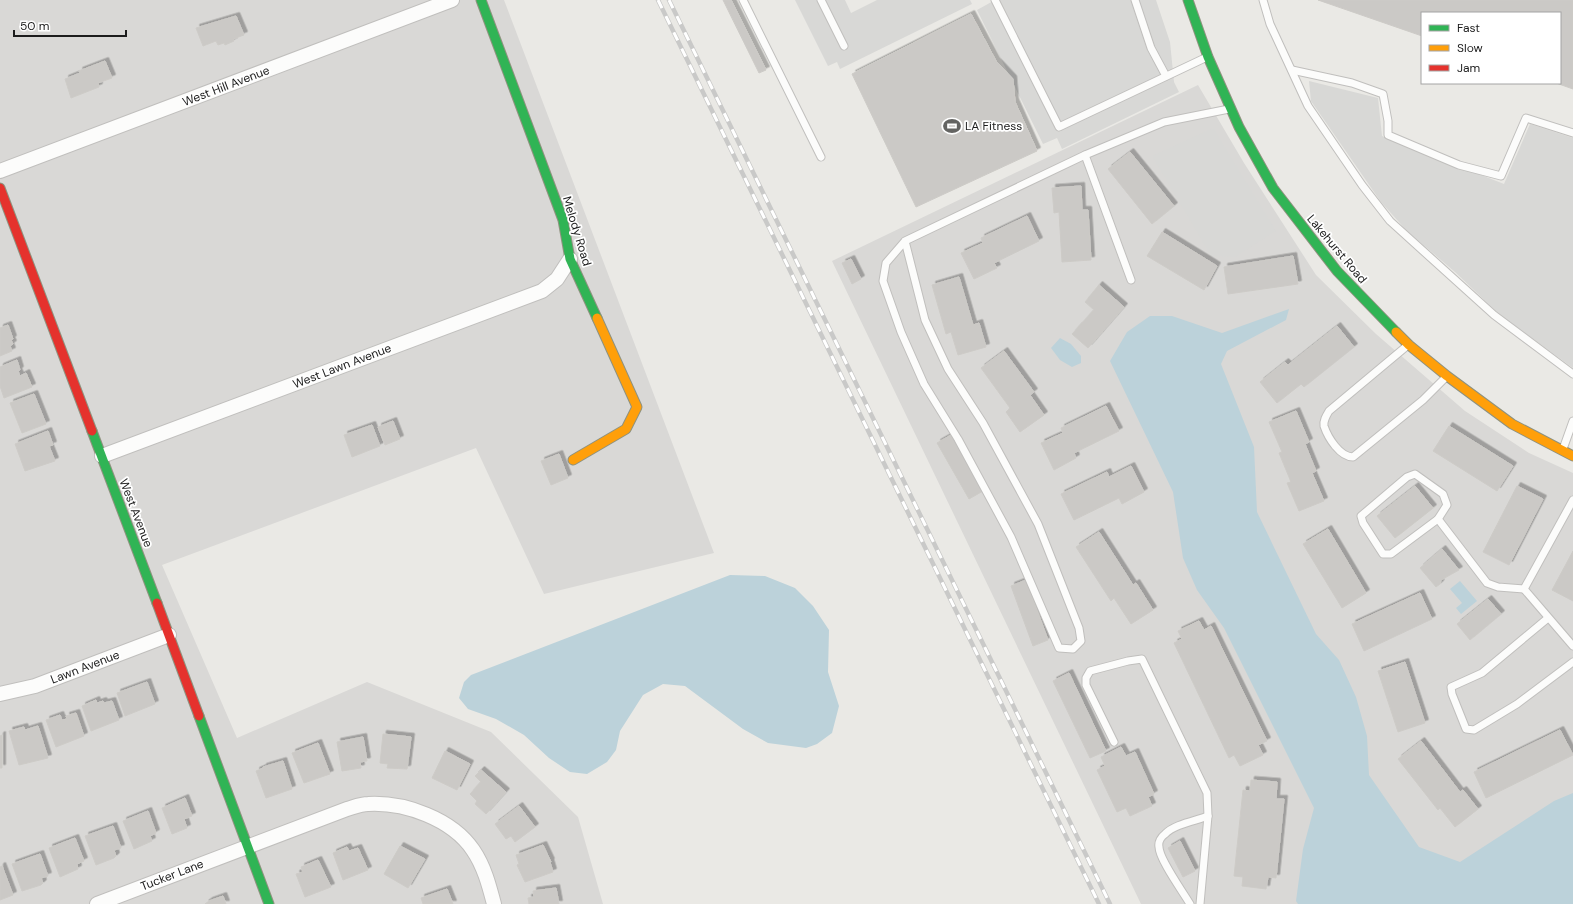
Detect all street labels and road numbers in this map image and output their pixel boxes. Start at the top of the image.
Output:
street label: West Hill Avenue [180,62,272,110]
street label: Melody Road [559,194,595,268]
street label: Lakehurst Road [1304,211,1370,287]
street label: West Lawn Avenue [290,340,394,392]
street label: West Avenue [116,476,156,550]
street label: Lawn Avenue [48,646,122,688]
street label: Tucker Lane [138,856,206,894]

